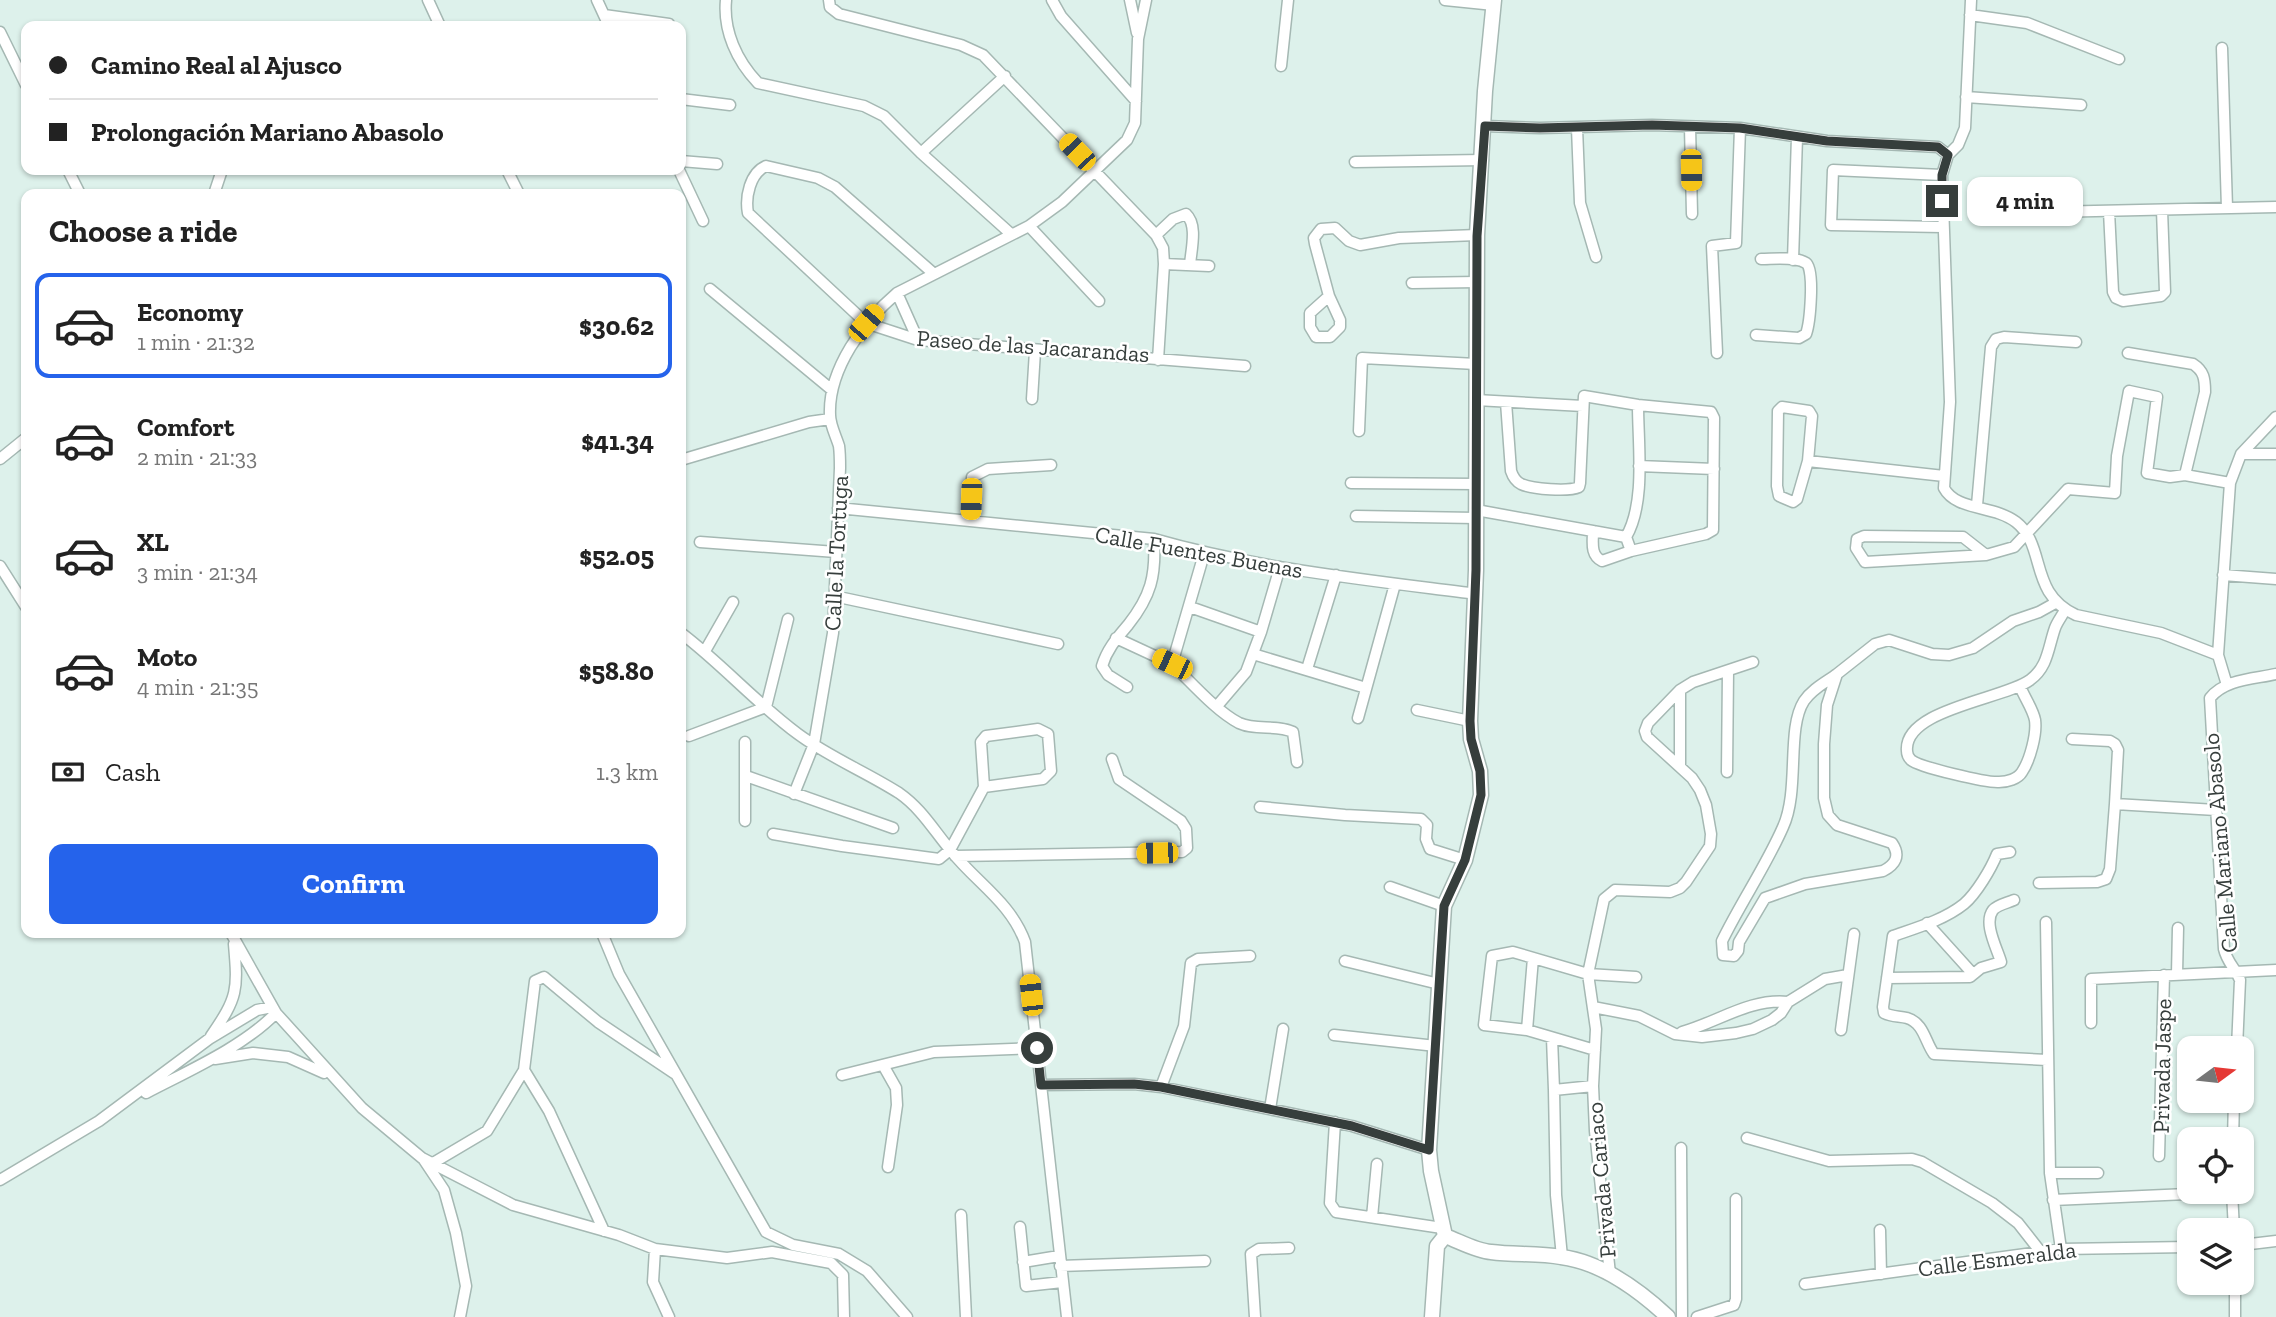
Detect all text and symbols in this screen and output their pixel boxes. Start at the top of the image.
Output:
text: Camino Real al Ajusco [91,49,342,81]
text: Prolongación Mariano Abasolo [91,116,444,148]
car [1055,130,1100,174]
car [1681,149,1702,191]
callout: 4 min [1966,176,2082,226]
route end [1926,185,1958,217]
text: 4 min [1996,187,2054,215]
text: Choose a ride [49,212,237,250]
icon: car [53,294,116,357]
text: Economy [137,296,243,328]
car [845,300,888,346]
text: $30.62 [579,310,654,342]
street label: Paseo de las Jacarandas [916,324,1150,368]
text: 1 min · 21:32 [137,328,255,356]
icon: car [53,409,116,472]
text: Comfort [137,411,234,443]
text: $41.34 [581,425,654,457]
text: 2 min · 21:33 [137,443,257,471]
street label: Calle la Tortuga [818,475,854,631]
car [960,478,983,520]
street label: Calle Fuentes Buenas [1093,520,1305,584]
icon: car [53,524,116,587]
text: XL [137,526,169,558]
text: $52.05 [579,540,654,572]
text: 3 min · 21:34 [137,558,258,586]
icon: car [53,639,116,702]
text: Moto [137,641,197,673]
car [1149,646,1196,682]
text: $58.80 [579,655,654,687]
text: 4 min · 21:35 [137,673,258,701]
street label: Calle Mariano Abasolo [2196,732,2244,954]
icon: cash [49,753,87,791]
text: Cash [105,756,160,788]
text: 1.3 km [596,758,658,786]
car [1136,842,1179,864]
button: Confirm [49,844,658,924]
car [1019,973,1044,1017]
street label: Privada Jaspe [2147,998,2177,1134]
route start [1021,1032,1053,1064]
north arrow [2177,1036,2254,1113]
map controls [2177,1036,2254,1295]
street label: Privada Cariaco [1580,1101,1622,1259]
button: locate [2177,1127,2254,1204]
button: layers [2177,1218,2254,1295]
street label: Calle Esmeralda [1916,1235,2078,1283]

